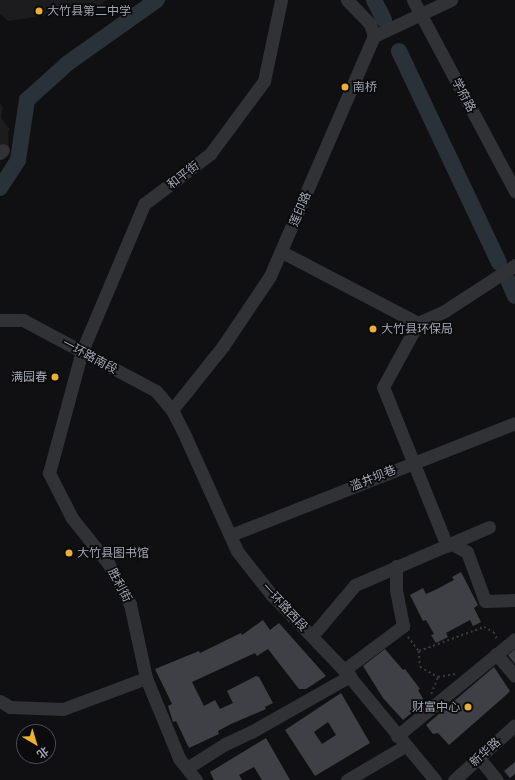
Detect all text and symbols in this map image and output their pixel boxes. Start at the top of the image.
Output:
place label: 大竹县第二中学 [47,4,131,18]
marker: 大竹县第二中学 [34,6,44,16]
street label: 学府路 [449,76,479,114]
place label: 南桥 [353,80,377,94]
marker: 南桥 [340,82,350,92]
street label: 和平街 [164,158,202,192]
street label: 莲印路 [286,190,314,228]
place label: 大竹县环保局 [381,322,453,336]
marker: 大竹县环保局 [368,324,378,334]
street label: 一环路南段 [60,336,120,376]
place label: 满园春 [11,370,47,384]
marker: 满园春 [50,372,60,382]
street label: 滥井坝巷 [348,462,398,494]
place label: 大竹县图书馆 [77,546,149,560]
marker: 大竹县图书馆 [64,548,74,558]
street label: 胜利街 [105,566,135,604]
street label: 一环路西段 [259,580,311,634]
place label: 财富中心 [412,700,460,714]
marker: 财富中心 [463,702,473,712]
north arrow [16,724,56,764]
street label: 新华路 [467,735,503,769]
text: 北 [34,744,52,762]

